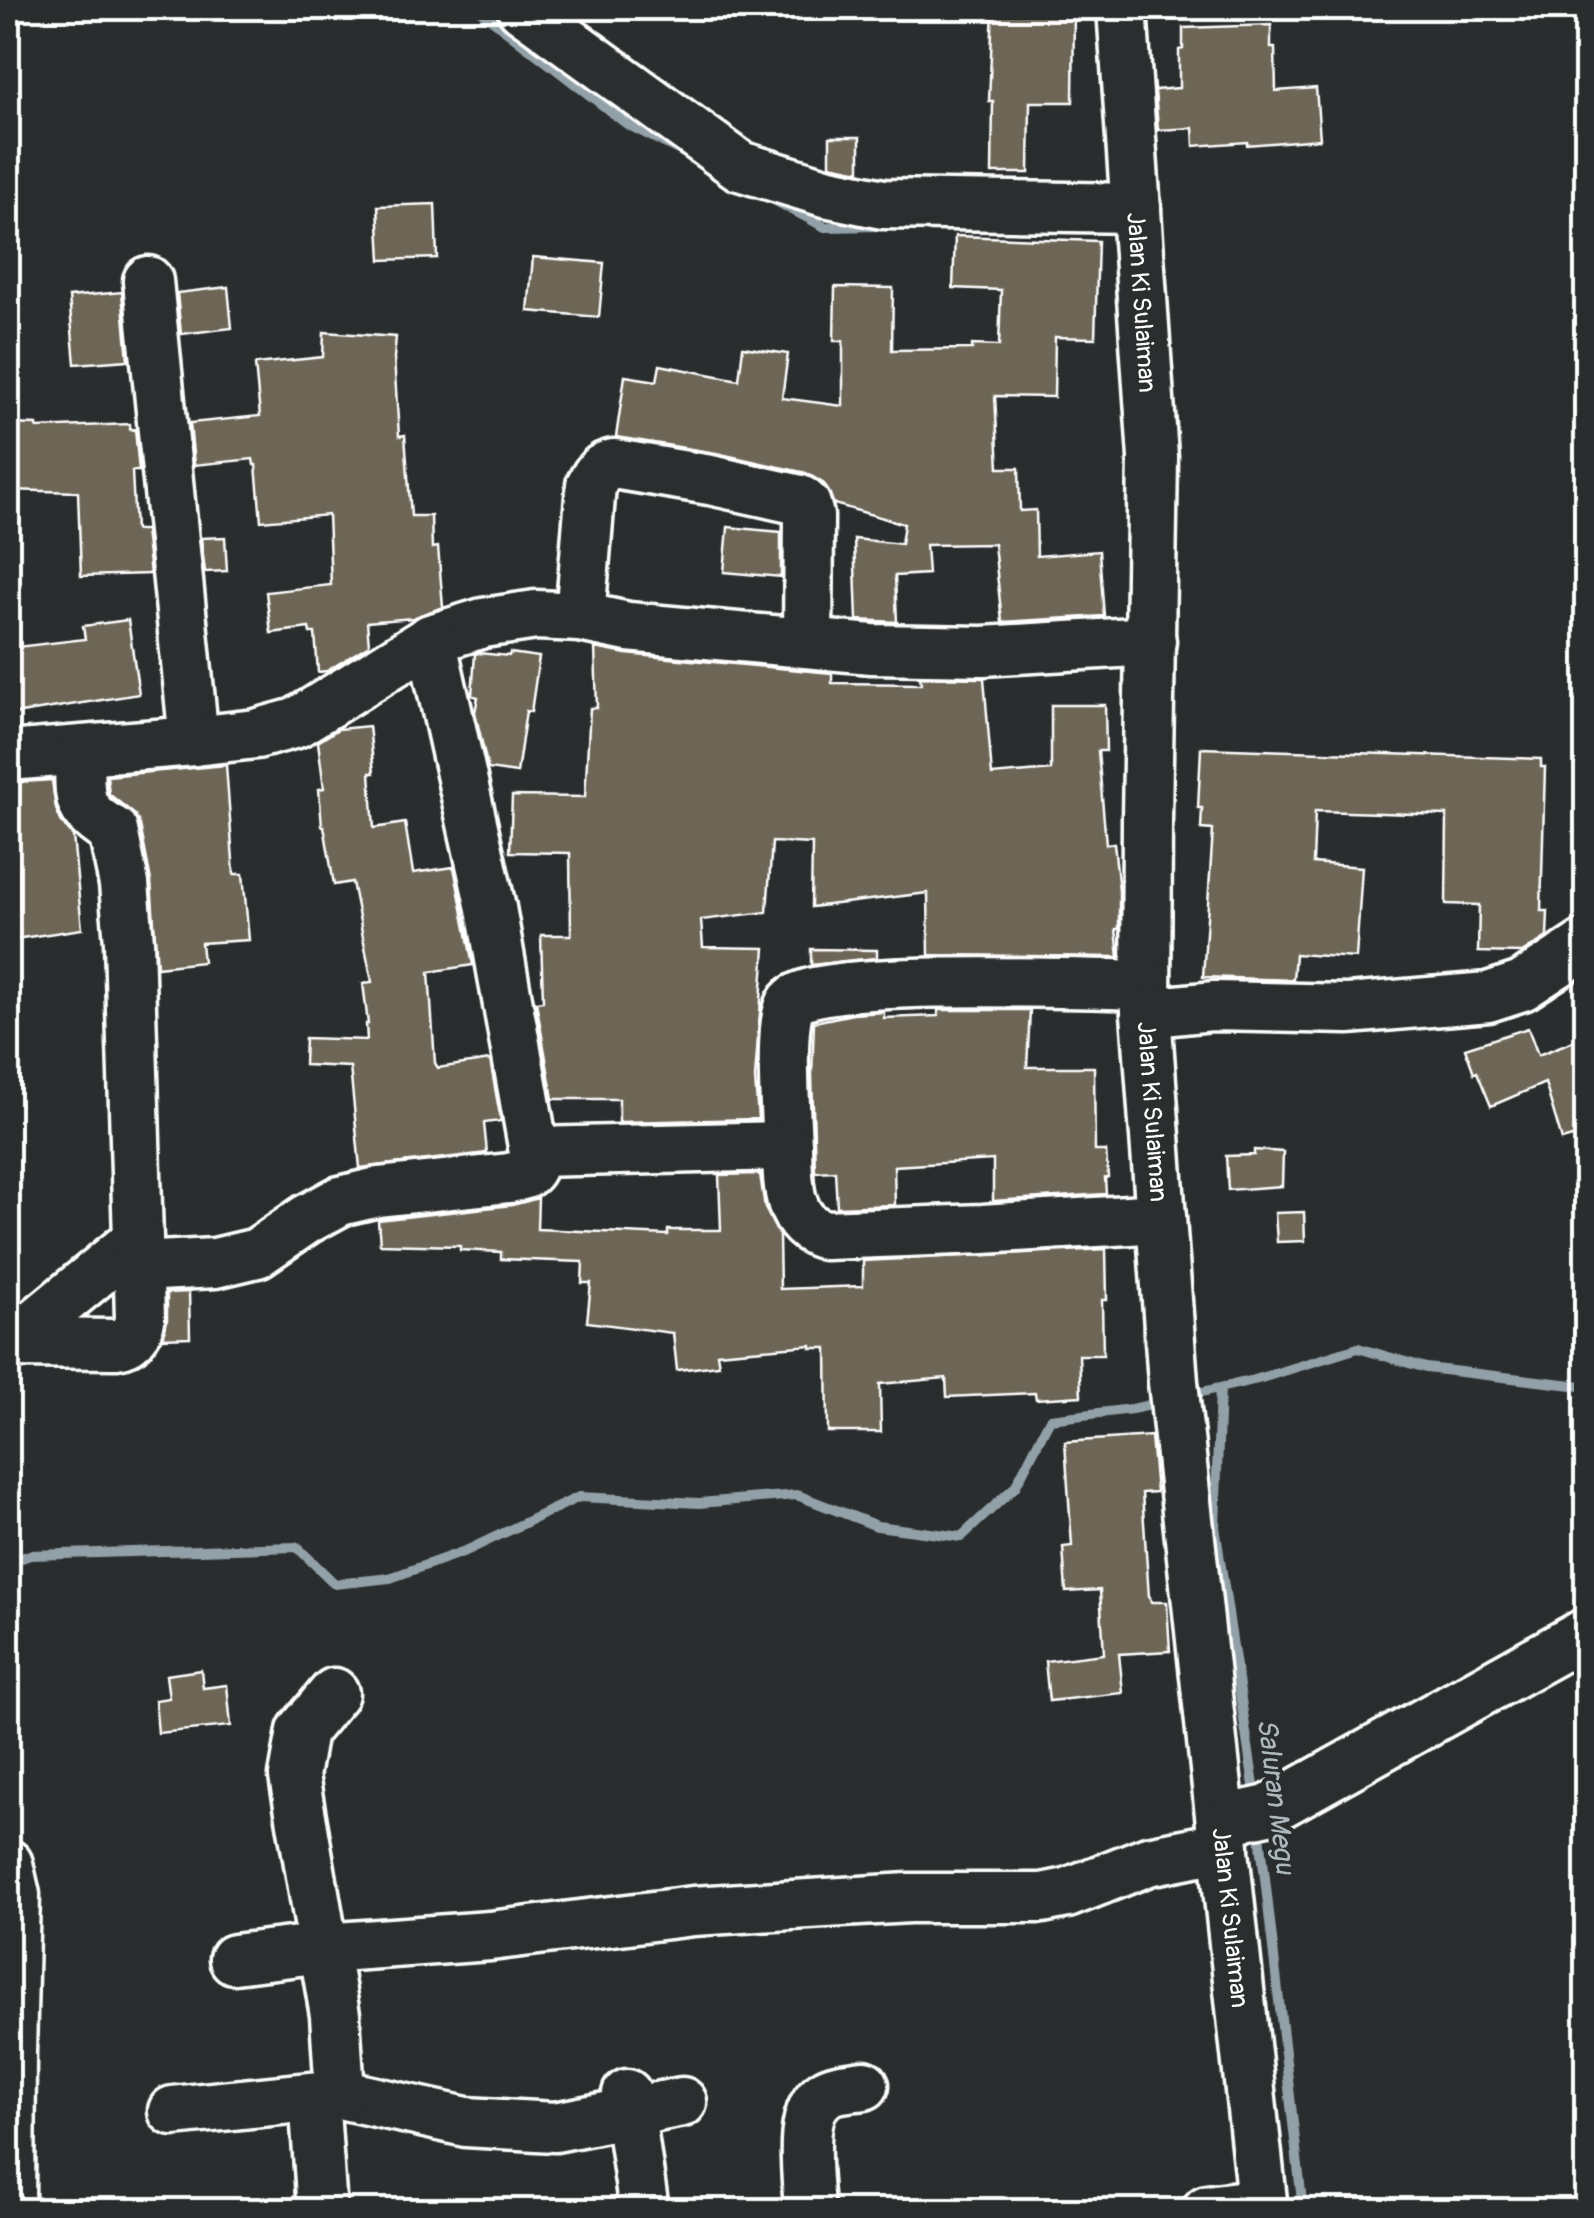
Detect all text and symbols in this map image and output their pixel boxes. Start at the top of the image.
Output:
street label: Jalan Ki Sulaiman [1119,211,1163,394]
street label: Jalan Ki Sulaiman [1130,1020,1174,1203]
water label: Saluran Megu [1249,1716,1303,1878]
street label: Jalan Ki Sulaiman [1205,1826,1255,2009]

